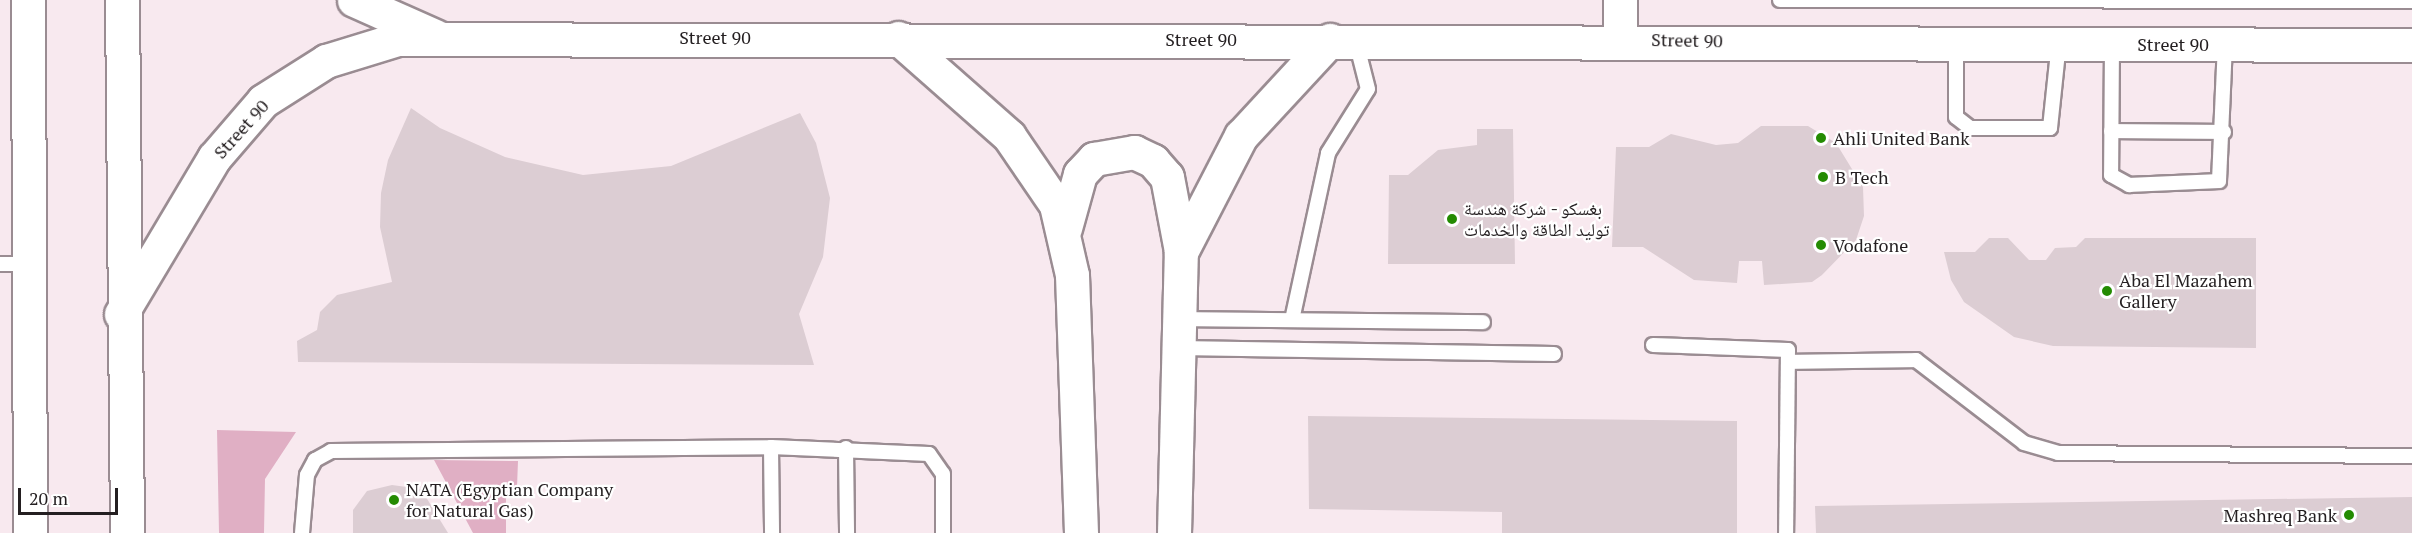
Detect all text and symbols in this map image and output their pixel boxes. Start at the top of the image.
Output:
street label: Street 90 [679,26,751,48]
street label: Street 90 [1165,28,1237,50]
street label: Street 90 [1651,29,1723,51]
street label: Street 90 [2137,33,2209,55]
street label: Street 90 [209,95,273,163]
place label: Ahli United Bank [1833,127,1970,149]
marker: Ahli United Bank [1814,131,1828,145]
place label: B Tech [1835,166,1888,188]
marker: B Tech [1816,170,1830,184]
place label: بغسكو - شركة هندسة توليد الطاقة والخدمات [1464,198,1610,240]
marker: بغسكو - شركة هندسة توليد الطاقة والخدمات [1445,212,1459,226]
place label: Vodafone [1833,234,1908,256]
marker: Vodafone [1814,238,1828,252]
place label: Aba El Mazahem Gallery [2119,270,2253,312]
marker: Aba El Mazahem Gallery [2100,284,2114,298]
scale bar [21,476,122,514]
place label: NATA (Egyptian Company for Natural Gas) [406,479,614,522]
text: 20 m [29,486,68,510]
marker: NATA (Egyptian Company for Natural Gas) [387,493,401,507]
place label: Mashreq Bank [2224,504,2337,526]
marker: Mashreq Bank [2342,508,2356,522]

